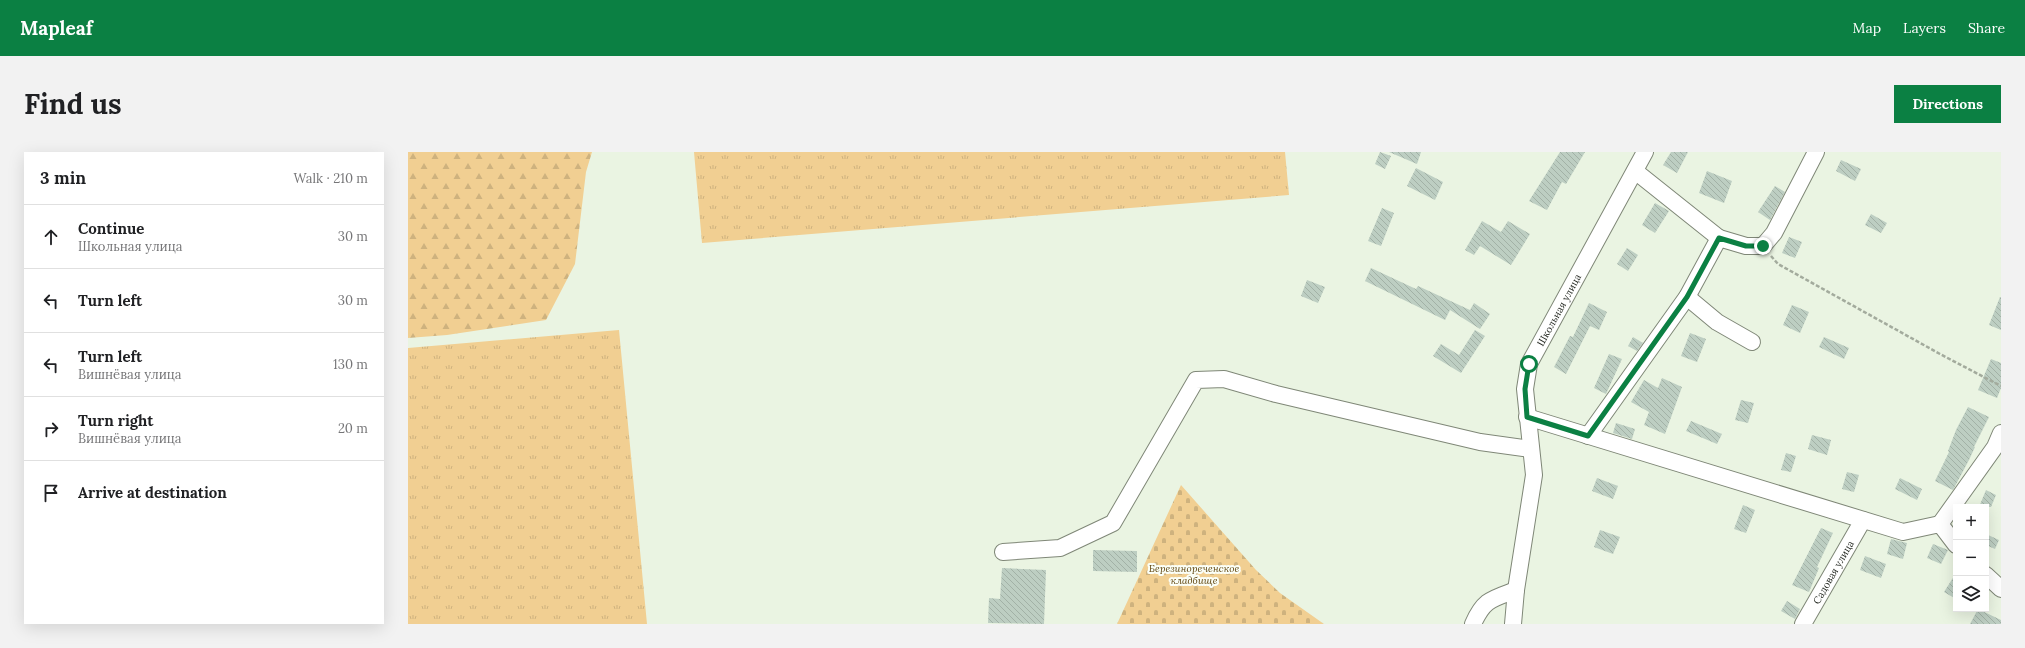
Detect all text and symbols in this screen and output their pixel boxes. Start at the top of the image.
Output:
text: Mapleaf [20,16,93,40]
text: Map [1853,19,1881,37]
text: Layers [1903,19,1946,37]
text: Share [1968,19,2005,37]
button: Directions [1894,85,2001,123]
text: Find us [24,86,122,122]
text: 3 min [40,167,86,189]
text: Walk · 210 m [293,170,368,187]
text: Continue [78,219,144,238]
icon: ahead [40,226,62,248]
text: 30 m [338,228,368,245]
route end [1754,237,1772,255]
text: Школьная улица [78,238,182,255]
street label: Школьная улица [1534,272,1584,349]
icon: left [40,290,62,312]
text: Turn left [78,291,142,310]
text: 30 m [338,292,368,309]
text: Turn left [78,347,142,366]
icon: left [40,354,62,376]
route start [1520,355,1538,373]
text: 130 m [333,356,368,373]
text: Вишнёвая улица [78,366,182,383]
text: Turn right [78,411,154,430]
icon: right [40,418,62,440]
text: 20 m [338,420,368,437]
text: Вишнёвая улица [78,430,182,447]
icon: arrive [40,482,62,504]
text: Arrive at destination [78,483,227,502]
map controls [1953,504,1989,612]
button: + [1953,504,1989,540]
street label: Садовая улица [1810,538,1857,606]
button: − [1953,540,1989,576]
park label: Березинореченское кладбище [1149,562,1239,587]
button: layers [1953,576,1989,612]

